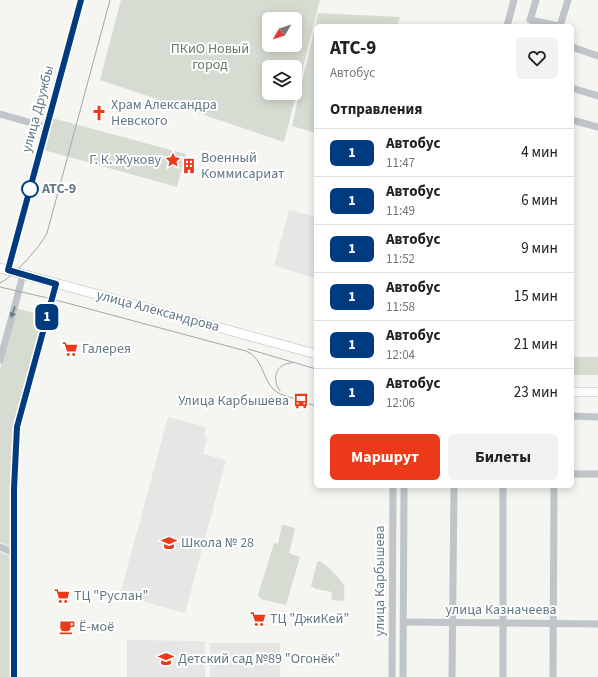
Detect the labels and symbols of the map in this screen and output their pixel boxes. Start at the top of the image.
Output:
north arrow [262,12,302,52]
park label: ПКиО Новый город [171,39,249,75]
street label: улица Дружбы [17,63,59,155]
place label: Храм Александра Невского [111,95,217,131]
church icon: Храм Александра Невского [90,104,108,122]
place label: Военный Коммисариат [201,148,285,184]
place label: Г. К. Жукову [89,150,161,170]
place icon: Г. К. Жукову [164,151,182,169]
building icon: Военный Коммисариат [180,157,198,175]
place label: АТС-9 [41,179,76,199]
marker: АТС-9 [21,180,39,198]
street label: улица Александрова [94,285,222,337]
line badge: 1 [34,304,60,330]
one-way arrow [10,306,16,318]
place label: Галерея [82,339,131,359]
supermarket icon: Галерея [61,340,79,358]
place label: Улица Карбышева [178,391,289,411]
bus stop icon: Улица Карбышева [292,392,310,410]
street label: улица Карбышева [370,525,390,637]
place label: Школа № 28 [181,533,254,553]
school or university icon: Школа № 28 [160,534,178,552]
place label: ТЦ "Руслан" [74,586,149,606]
supermarket icon: ТЦ "Руслан" [53,587,71,605]
street label: улица Казначеева [445,600,557,620]
place label: ТЦ "ДжиКей" [270,609,349,629]
supermarket icon: ТЦ "ДжиКей" [249,610,267,628]
place label: Ё-моё [79,617,114,637]
cafe icon: Ё-моё [58,618,76,636]
place label: Детский сад №89 "Огонёк" [178,649,341,669]
school or university icon: Детский сад №89 "Огонёк" [157,650,175,668]

